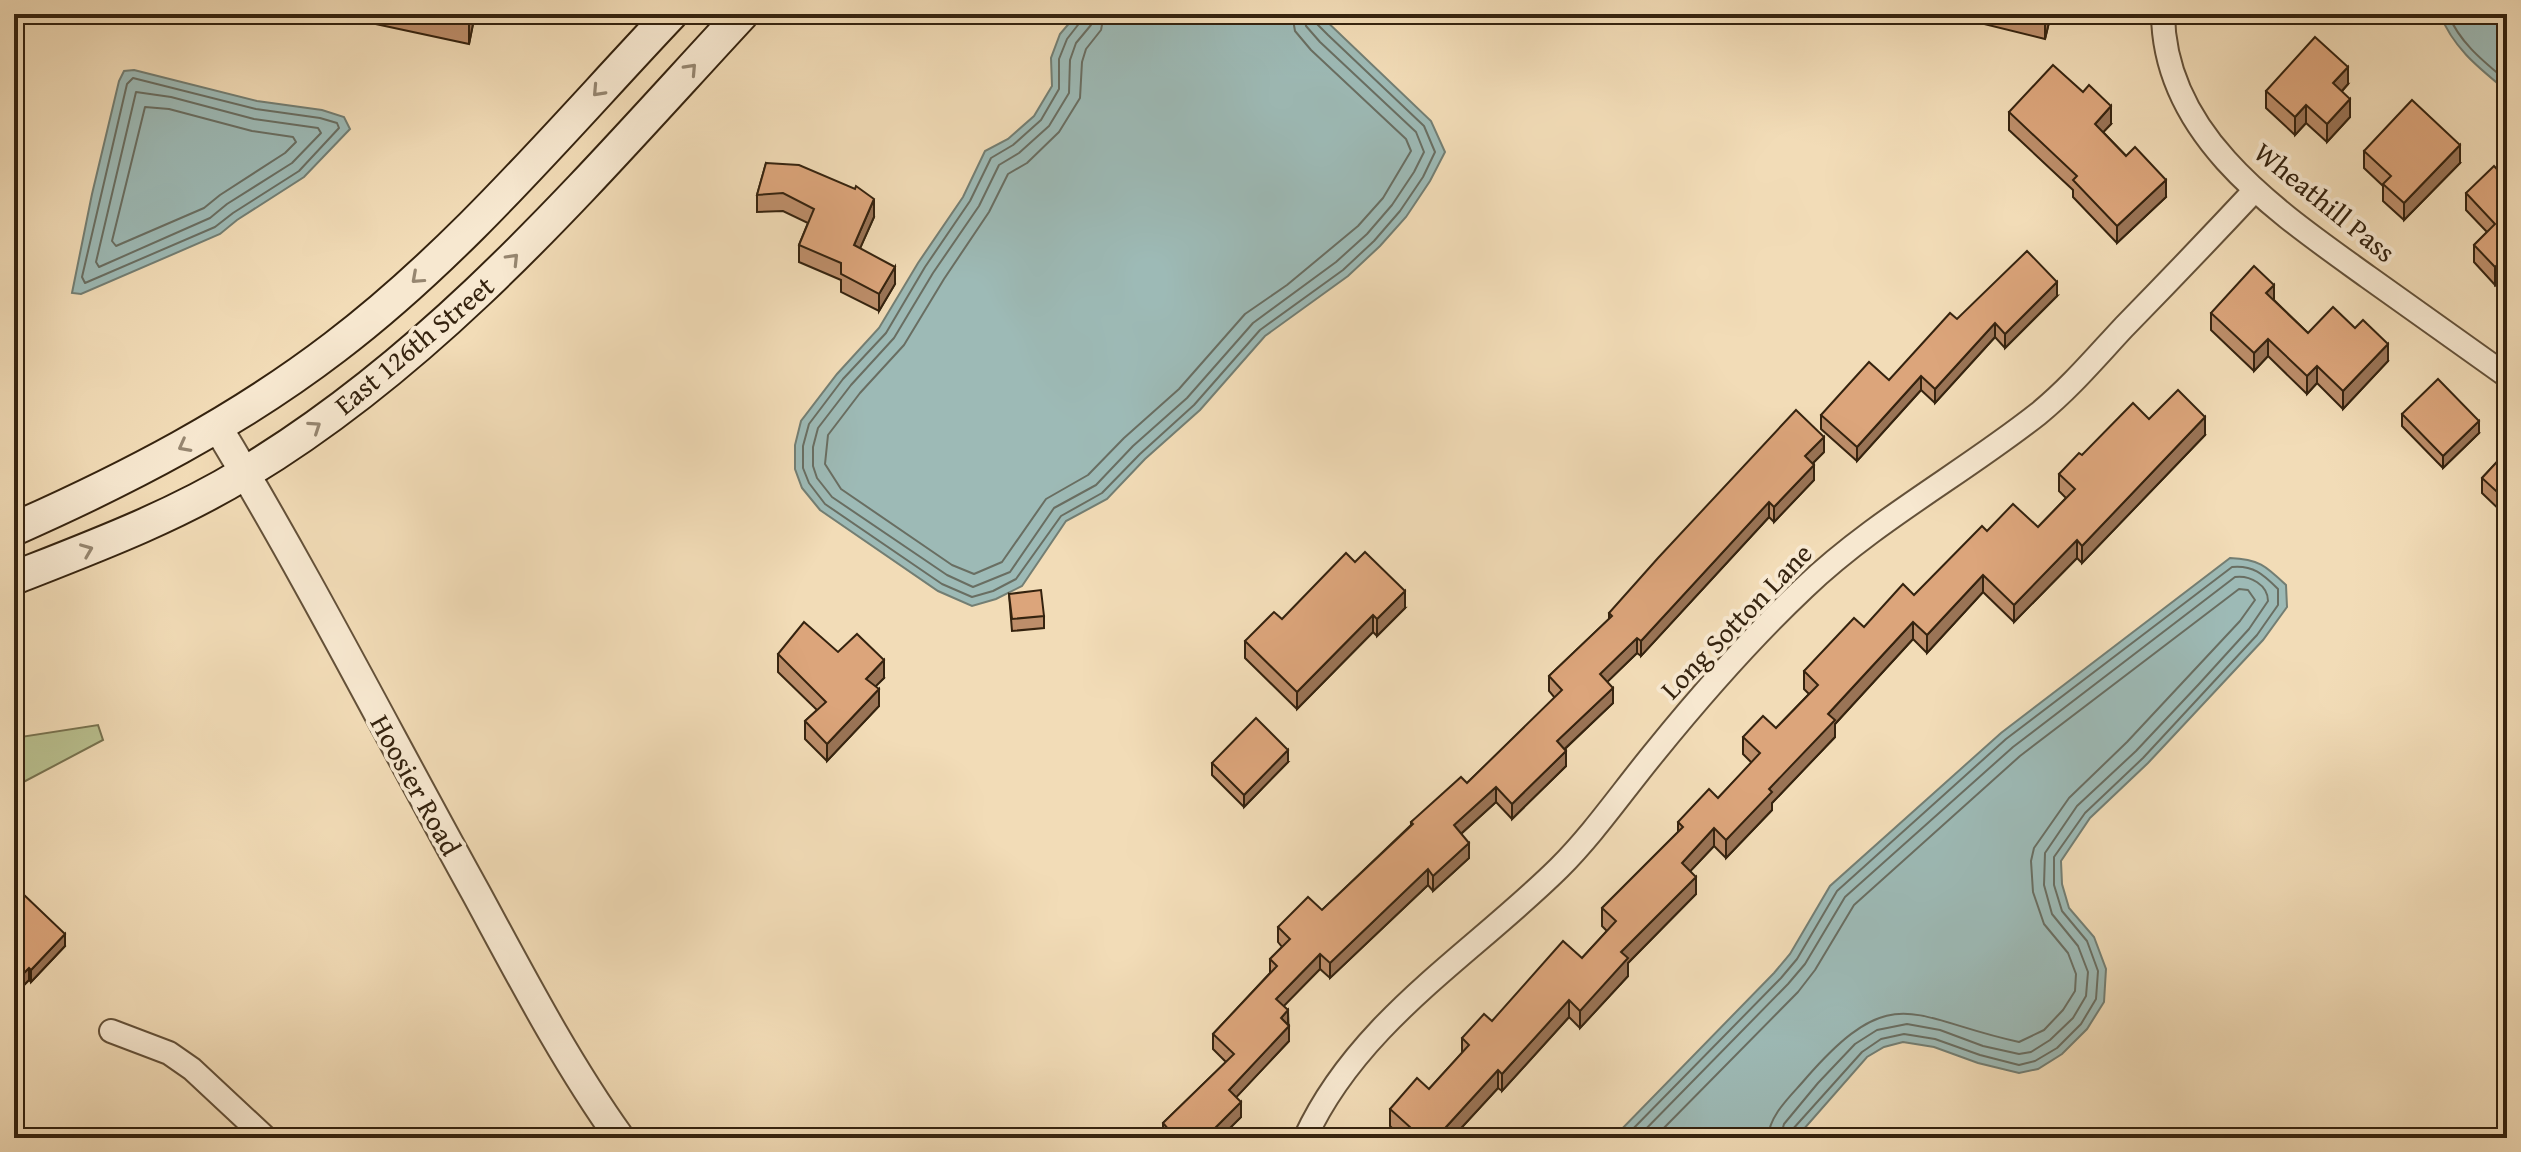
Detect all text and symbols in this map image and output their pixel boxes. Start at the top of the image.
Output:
one-way arrow [681,64,696,78]
one-way arrow [593,82,607,96]
street label: Wheathill Pass [2246,132,2405,272]
one-way arrow [503,254,518,268]
street label: East 126th Street [325,265,503,424]
one-way arrow [412,268,427,282]
one-way arrow [306,422,321,437]
one-way arrow [178,436,193,451]
street label: Long Sotton Lane [1650,533,1821,708]
one-way arrow [79,543,93,559]
street label: Hoosier Road [361,707,472,863]

